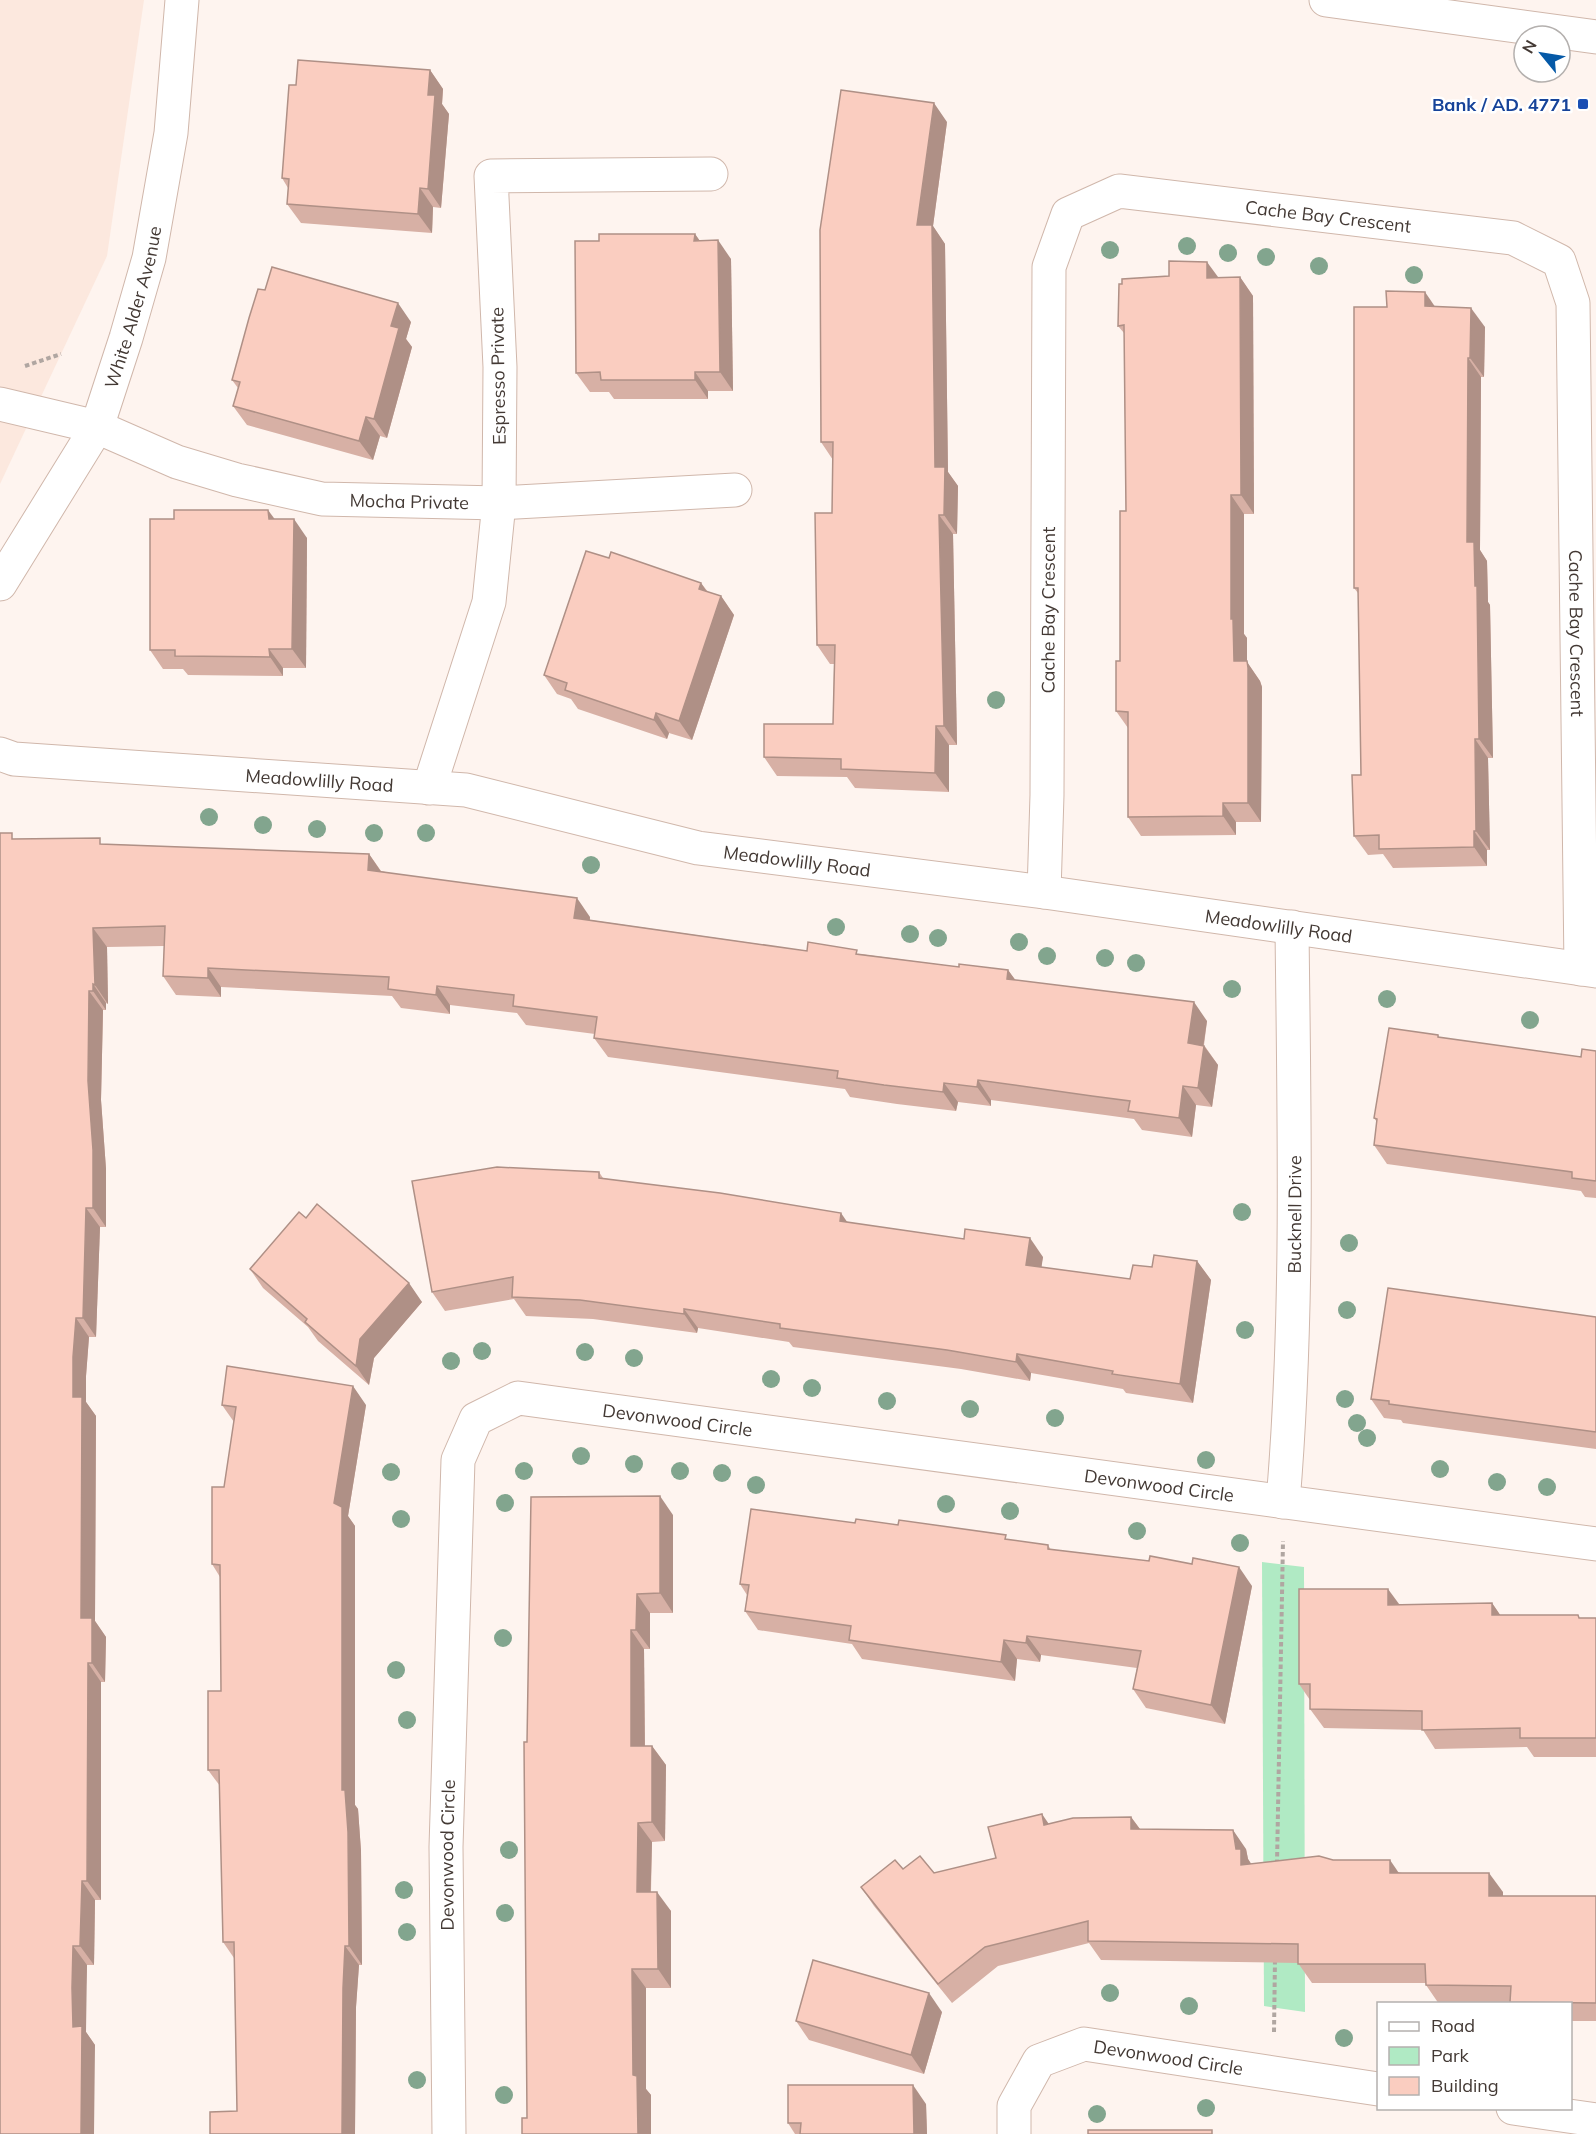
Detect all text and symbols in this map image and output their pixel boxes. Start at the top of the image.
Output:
north arrow [1512,24,1572,84]
text: N [1517,36,1541,57]
place label: Bank / AD. 4771 [1432,93,1571,116]
marker: Bank / AD. 4771 [1576,97,1590,111]
street label: Cache Bay Crescent [1244,195,1412,237]
street label: White Alder Avenue [99,224,166,391]
street label: Espresso Private [485,307,511,445]
street label: Mocha Private [349,488,469,514]
street label: Cache Bay Crescent [1036,527,1060,694]
street label: Cache Bay Crescent [1564,550,1589,717]
street label: Meadowlilly Road [245,763,394,796]
street label: Meadowlilly Road [722,840,872,881]
street label: Meadowlilly Road [1204,904,1354,947]
street label: Bucknell Drive [1282,1155,1306,1273]
street label: Devonwood Circle [601,1398,754,1441]
street label: Devonwood Circle [1083,1463,1236,1506]
street label: Devonwood Circle [434,1779,460,1931]
legend [1377,2002,1572,2110]
text: Road [1431,2014,1475,2037]
street label: Devonwood Circle [1092,2034,1245,2080]
text: Park [1431,2044,1470,2067]
text: Building [1431,2074,1499,2097]

